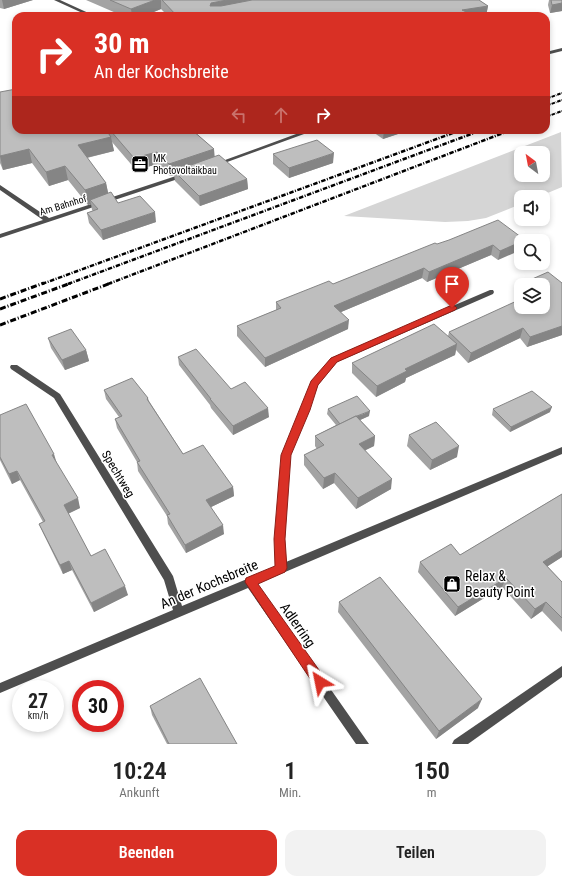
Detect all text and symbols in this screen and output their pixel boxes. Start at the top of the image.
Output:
text: 30 m [94,27,150,60]
icon: right [28,28,80,80]
text: An der Kochsbreite [94,61,229,82]
icon: left [228,104,250,126]
icon: ahead [270,104,292,126]
icon: right [312,104,334,126]
north arrow [514,146,550,182]
map controls [514,146,550,314]
place label: MK Photovoltaikbau [153,153,217,176]
office icon: MK Photovoltaikbau [130,154,150,174]
button: sound [514,190,550,226]
street label: Am Bahnhof [38,192,89,217]
button: search [514,234,550,270]
pin [435,267,469,308]
icon: arrive [441,273,463,295]
button: layers [514,278,550,314]
street label: Spechtweg [99,448,137,500]
street label: An der Kochsbreite [158,556,261,612]
place label: Relax & Beauty Point [465,568,535,600]
shop icon: Relax & Beauty Point [442,574,462,594]
street label: Adlerring [277,600,319,650]
position arrow [299,661,341,703]
speed limit sign: 30 [72,680,124,732]
text: 27 [28,689,48,713]
text: km/h [28,710,48,721]
text: 10:24 [112,757,167,785]
text: 1 [284,757,296,785]
text: 150 [414,757,450,785]
text: Ankunft [119,785,160,800]
text: Min. [279,785,301,800]
text: m [427,785,437,800]
button: Beenden [16,830,277,876]
button: Teilen [285,830,546,876]

